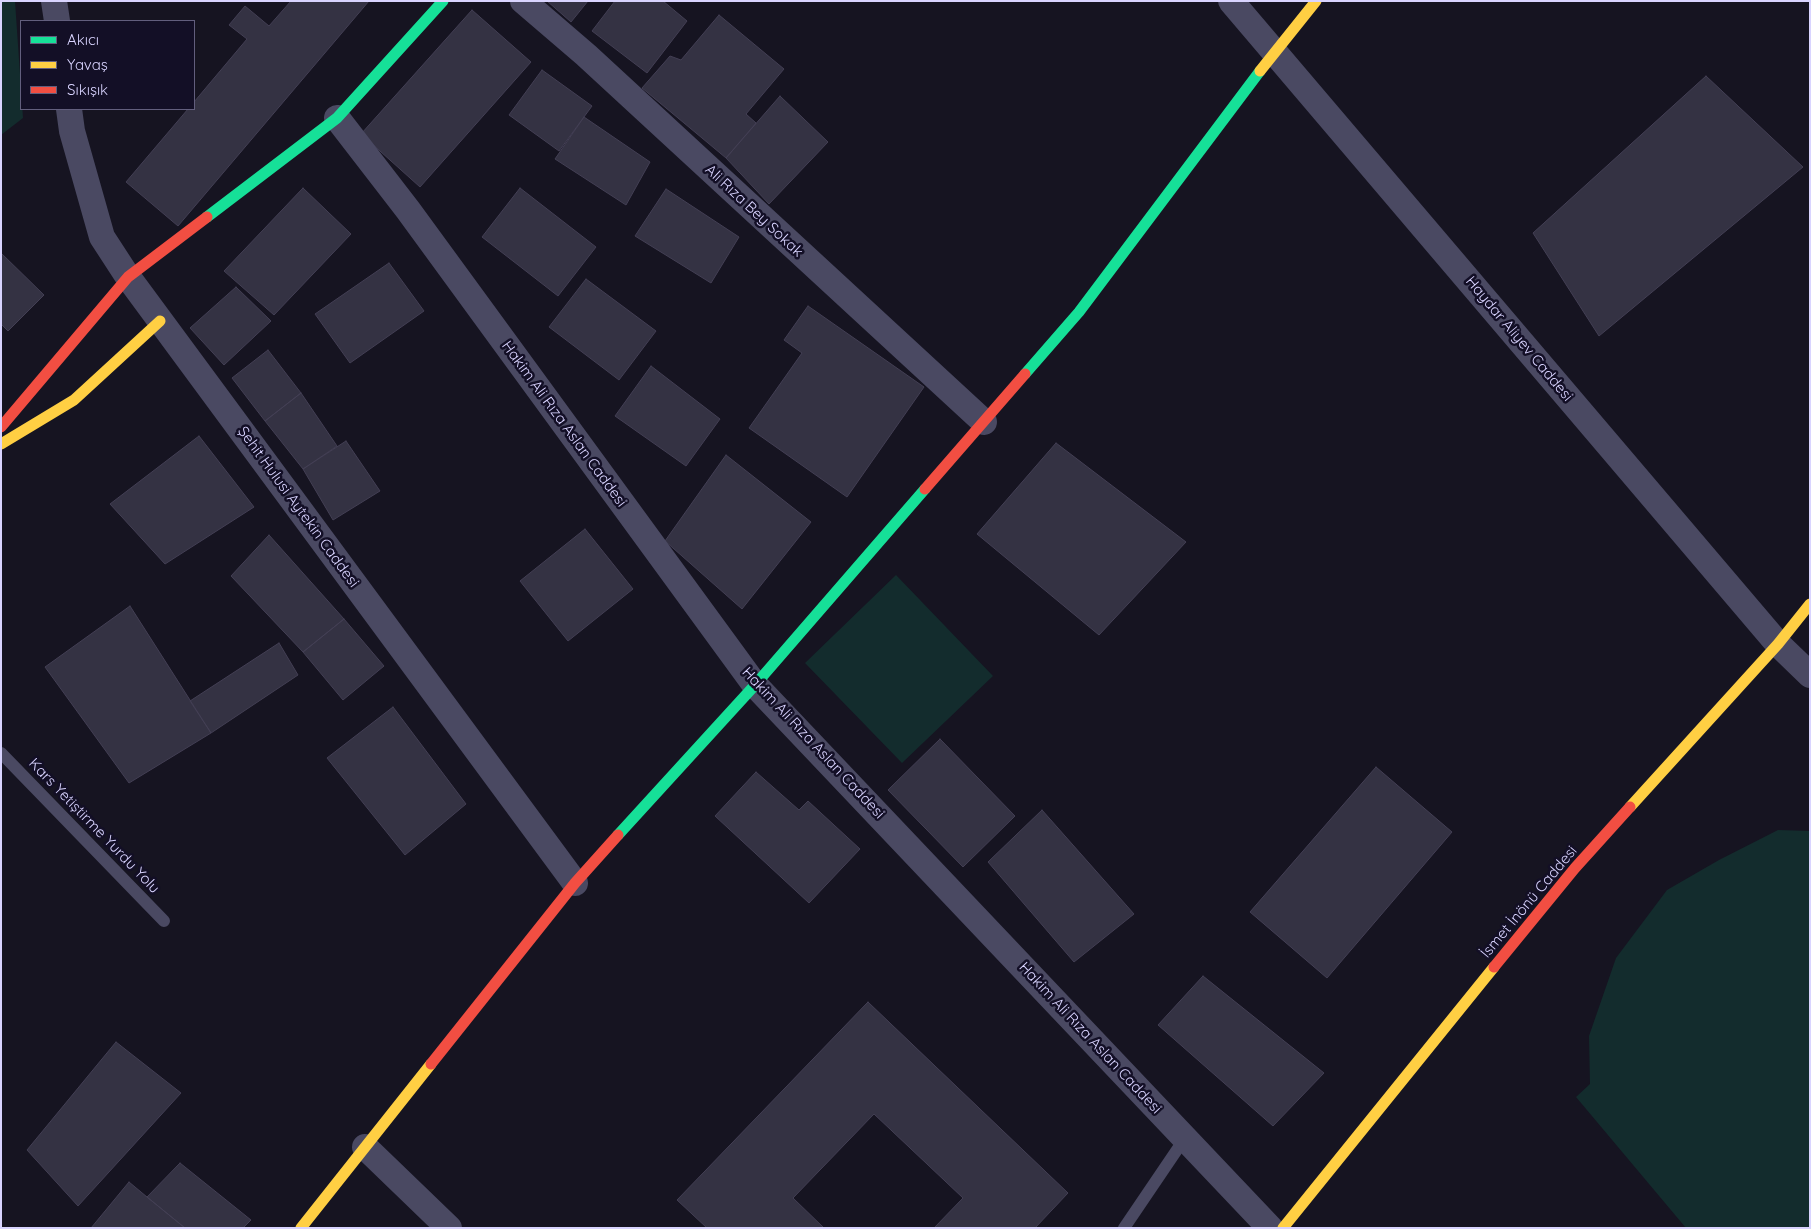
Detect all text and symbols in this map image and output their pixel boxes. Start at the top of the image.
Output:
legend [20,20,195,110]
text: Akıcı [67,30,99,49]
text: Yavaş [67,55,108,74]
text: Sıkışık [67,80,108,99]
street label: Ali Rıza Bey Sokak [701,161,807,261]
street label: Haydar Aliyev Caddesi [1462,273,1576,405]
street label: Hakim Ali Rıza Aslan Caddesi [498,337,630,511]
street label: Şehit Hulusi Aytekin Caddesi [234,423,362,591]
street label: Hakim Ali Rıza Aslan Caddesi [738,663,888,823]
street label: Kars Yetiştirme Yurdu Yolu [25,755,163,897]
street label: İsmet İnönü Caddesi [1477,842,1581,962]
street label: Hakim Ali Rıza Aslan Caddesi [1015,958,1165,1118]

